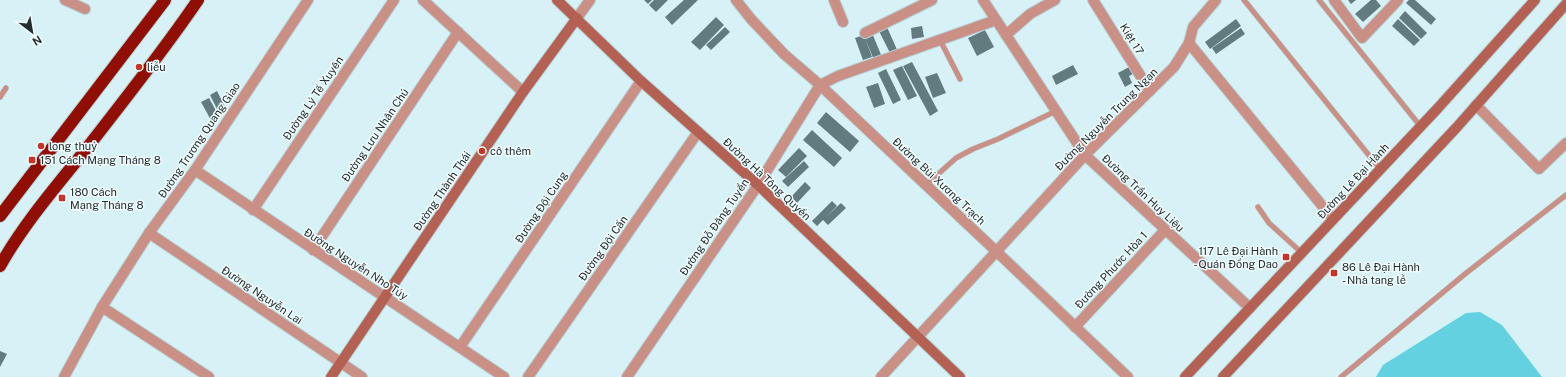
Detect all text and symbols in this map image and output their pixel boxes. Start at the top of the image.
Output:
north arrow [12,12,52,52]
street label: Kiệt 17 [1118,21,1146,57]
text: N [30,33,44,48]
street label: Đường Lý Tế Xuyên [281,54,345,142]
place label: liễu [147,61,166,73]
marker: liễu [134,62,144,72]
street label: Đường Nguyễn Trung Ngạn [1052,65,1160,173]
street label: Đường Trương Quang Giao [156,80,242,200]
street label: Đường Lưu Nhân Chú [339,86,411,184]
street label: Đường Hà Tông Quyền [721,135,813,223]
street label: Đường Bùi Xương Trạch [890,135,988,227]
place label: long thuỷ [49,140,97,152]
marker: long thuỷ [36,141,46,151]
street label: Đường Lê Đại Hành [1315,141,1391,221]
place label: cô thêm [490,145,531,157]
marker: cô thêm [477,146,487,156]
street label: Đường Thành Thái [411,149,473,233]
street label: Đường Trần Huy Liệu [1100,152,1186,234]
place label: 151 Cách Mạng Tháng 8 [40,154,161,166]
marker: 151 Cách Mạng Tháng 8 [27,155,37,165]
street label: Đường Đội Cung [513,169,569,245]
street label: Đường Đỗ Đăng Tuyển [677,176,751,278]
place label: 180 Cách Mạng Tháng 8 [70,186,144,211]
marker: 180 Cách Mạng Tháng 8 [57,193,67,203]
street label: Đường Đội Cấn [576,213,630,283]
street label: Đường Nguyễn Nho Túy [302,226,410,302]
street label: Đường Phước Hòa 1 [1072,229,1150,311]
place label: 117 Lê Đại Hành - Quán Đồng Dao [1193,245,1278,270]
marker: 117 Lê Đại Hành - Quán Đồng Dao [1281,252,1291,262]
place label: 86 Lê Đại Hành - Nhà tang lễ [1342,261,1420,286]
street label: Đường Nguyễn Lai [219,264,305,326]
marker: 86 Lê Đại Hành - Nhà tang lễ [1329,268,1339,278]

